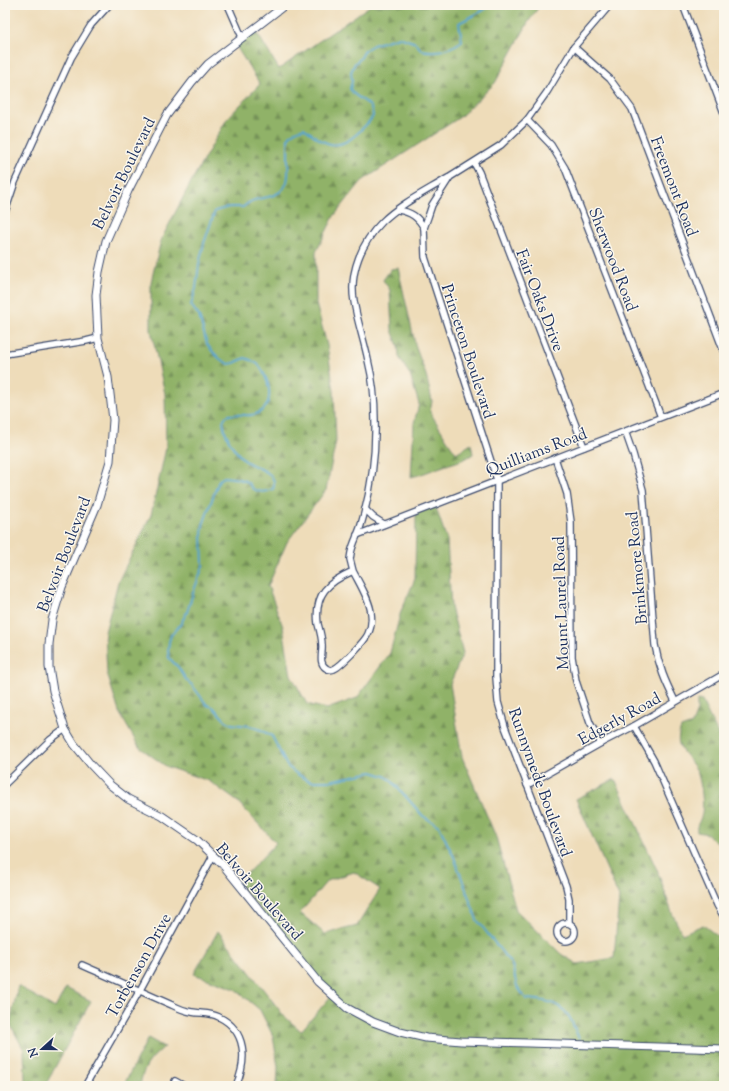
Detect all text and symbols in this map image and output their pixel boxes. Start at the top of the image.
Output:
street label: Belvoir Boulevard [88,114,162,234]
street label: Freemont Road [643,134,702,240]
street label: Sherwood Road [581,205,642,315]
street label: Fair Oaks Drive [509,246,569,355]
street label: Princeton Boulevard [434,281,499,422]
street label: Quilliams Road [483,423,591,483]
street label: Belvoir Boulevard [33,494,98,616]
street label: Brinkmore Road [622,510,655,625]
street label: Mount Laurel Road [549,536,576,670]
street label: Edgerly Road [575,688,666,752]
street label: Runnymede Boulevard [501,705,576,861]
street label: Belvoir Boulevard [209,839,307,946]
street label: Torbenson Drive [102,910,178,1023]
north arrow [22,1029,62,1069]
text: N [24,1045,43,1060]

